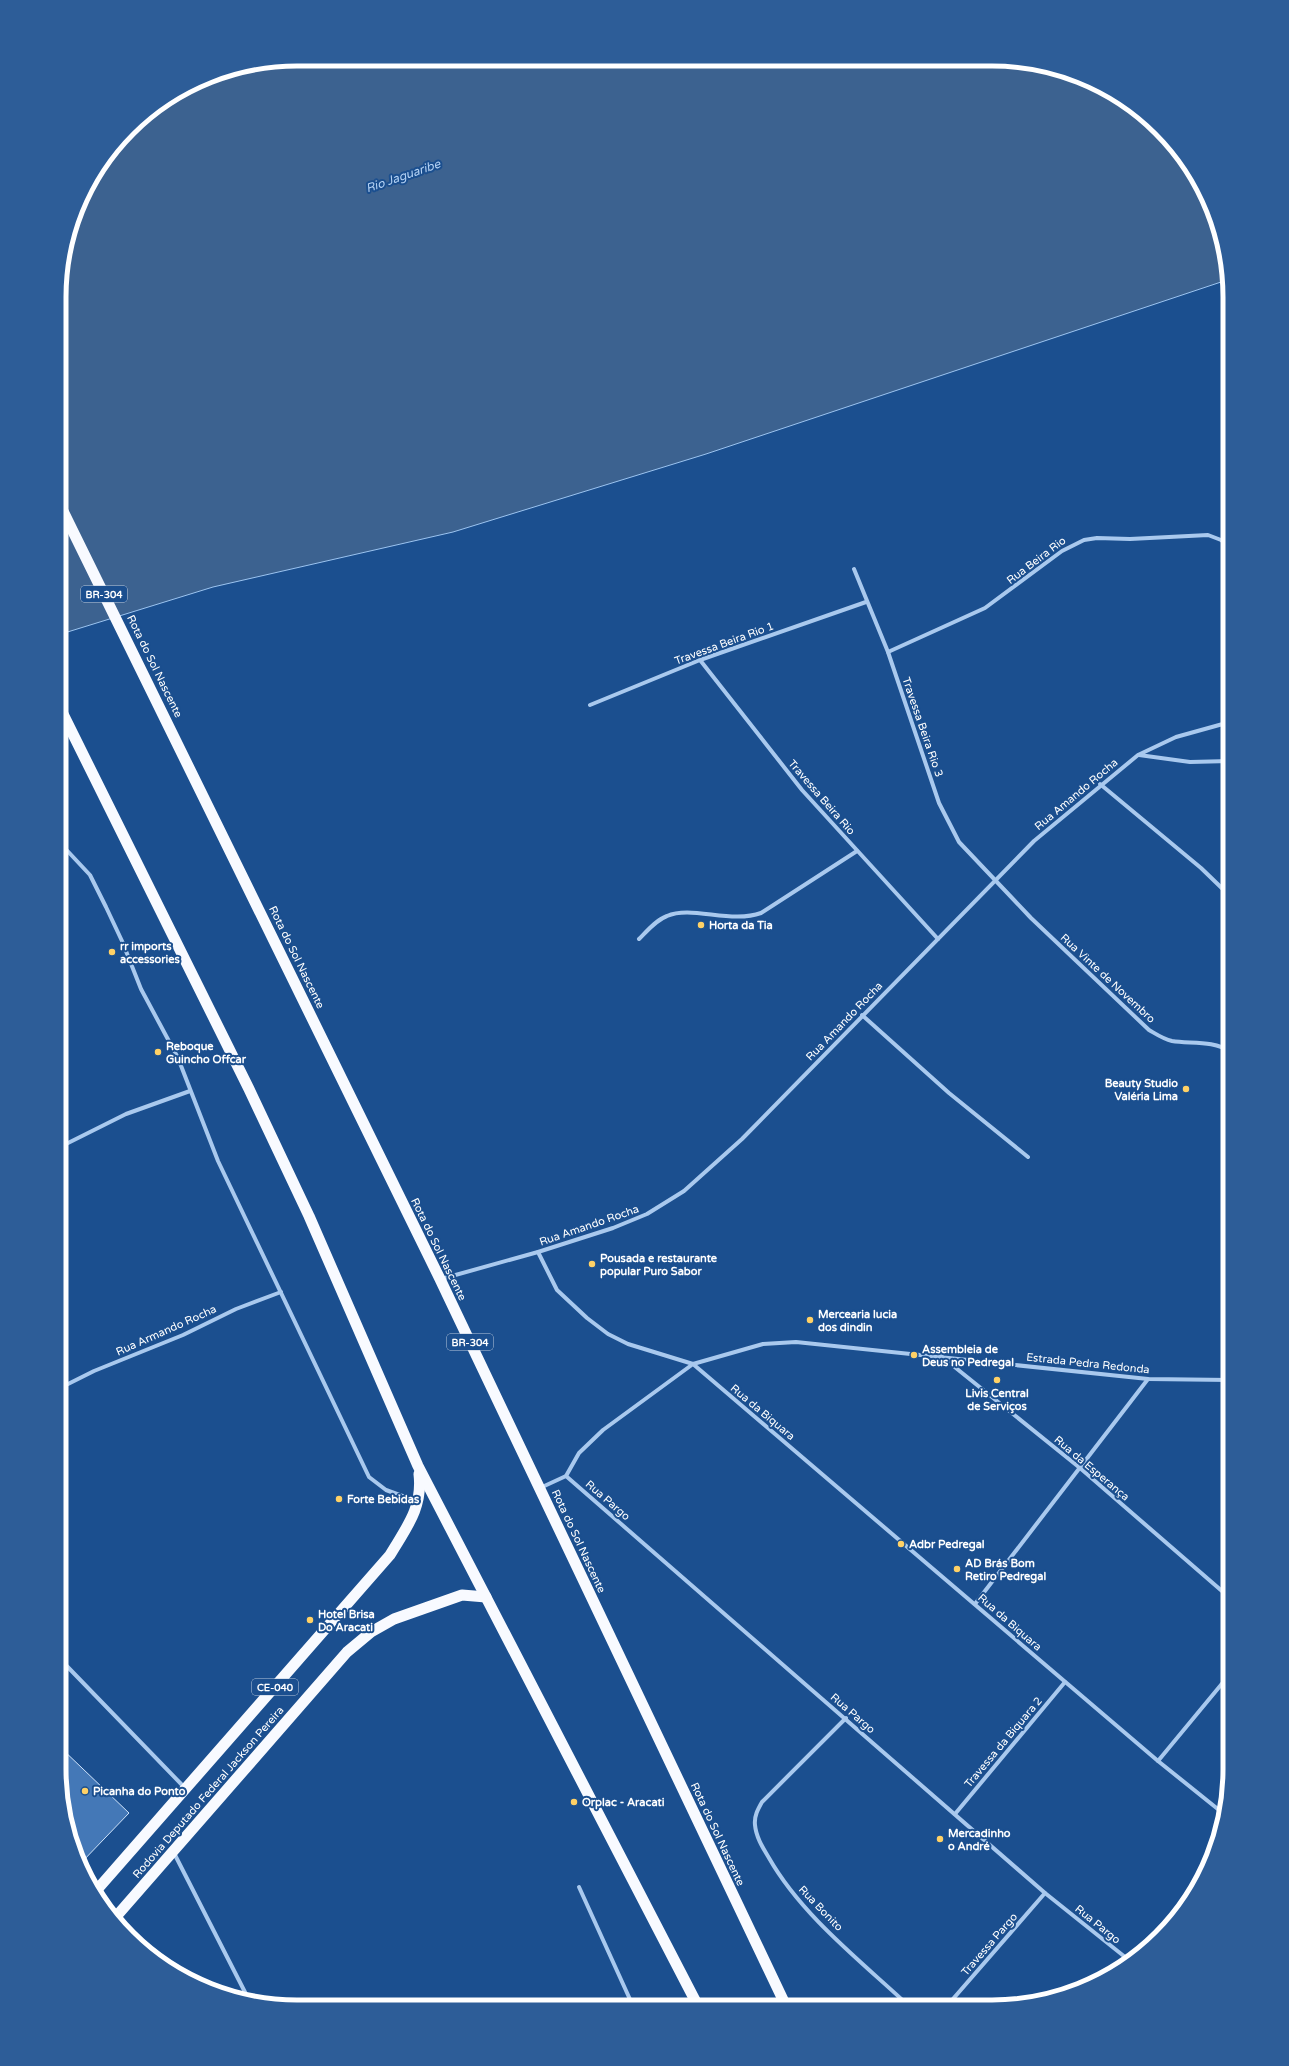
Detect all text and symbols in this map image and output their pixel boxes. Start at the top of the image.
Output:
water label: Rio Jaguaribe [364,156,443,195]
street label: Rua Beira Rio [1004,534,1069,587]
road number: BR-304 [81,586,127,602]
street label: Rota do Sol Nascente [124,613,185,720]
street label: Travessa Beira Rio 1 [673,619,776,667]
street label: Travessa Beira Rio 3 [899,676,946,779]
street label: Rua Amando Rocha [1032,756,1121,833]
street label: Travessa Beira Rio [786,757,858,838]
street label: Rota do Sol Nascente [266,904,327,1011]
place label: Horta da Tia [709,919,773,932]
marker: Horta da Tia [696,920,706,930]
street label: Rua Vinte de Novembro [1058,931,1158,1026]
place label: rr imports accessories [120,940,180,966]
marker: rr imports accessories [107,947,117,957]
street label: Rua Amando Rocha [803,979,885,1063]
place label: Reboque Guincho Offcar [166,1040,247,1066]
marker: Reboque Guincho Offcar [153,1047,163,1057]
place label: Beauty Studio Valéria Lima [1105,1077,1178,1103]
marker: Beauty Studio Valéria Lima [1181,1084,1191,1094]
street label: Rota do Sol Nascente [408,1196,469,1303]
street label: Rua Amando Rocha [538,1202,641,1249]
place label: Pousada e restaurante popular Puro Sabor [600,1252,718,1279]
marker: Pousada e restaurante popular Puro Sabor [587,1259,597,1269]
street label: Rua Armando Rocha [114,1302,218,1358]
place label: Mercearia lucia dos dindin [818,1308,897,1334]
marker: Mercearia lucia dos dindin [805,1315,815,1325]
road number: BR-304 [447,1334,493,1350]
place label: Assembleia de Deus no Pedregal [922,1343,1014,1370]
marker: Assembleia de Deus no Pedregal [909,1350,919,1360]
street label: Estrada Pedra Redonda [1026,1351,1150,1376]
marker: Livis Central de Serviços [992,1375,1002,1385]
street label: Rua da Biquara [728,1382,798,1443]
place label: Livis Central de Serviços [965,1387,1029,1414]
street label: Rua da Esperança [1051,1433,1132,1504]
street label: Rua Pargo [583,1478,633,1523]
street label: Rota do Sol Nascente [549,1487,608,1595]
place label: Forte Bebidas [347,1493,420,1506]
marker: Forte Bebidas [334,1494,344,1504]
place label: Adbr Pedregal [909,1538,985,1552]
marker: Adbr Pedregal [896,1539,906,1549]
place label: AD Brás Bom Retiro Pedregal [965,1557,1046,1584]
marker: AD Brás Bom Retiro Pedregal [952,1564,962,1574]
street label: Rua da Biquara [975,1591,1044,1654]
place label: Hotel Brisa Do Aracati [318,1608,375,1634]
marker: Hotel Brisa Do Aracati [305,1615,315,1625]
road number: CE-040 [252,1679,298,1695]
street label: Rua Pargo [828,1691,878,1736]
street label: Travessa da Biquara 2 [962,1694,1045,1790]
street label: Rodovia Deputado Federal Jackson Pereira [130,1704,287,1881]
street label: Rota do Sol Nascente [688,1780,747,1888]
place label: Picanha do Ponto [93,1785,186,1798]
marker: Picanha do Ponto [80,1786,90,1796]
place label: Orplac - Aracati [582,1796,665,1810]
marker: Orplac - Aracati [569,1797,579,1807]
place label: Mercadinho o André [948,1827,1011,1853]
marker: Mercadinho o André [935,1834,945,1844]
street label: Rua Bonito [796,1883,846,1934]
street label: Rua Pargo [1072,1902,1123,1947]
street label: Travessa Pargo [959,1910,1020,1978]

